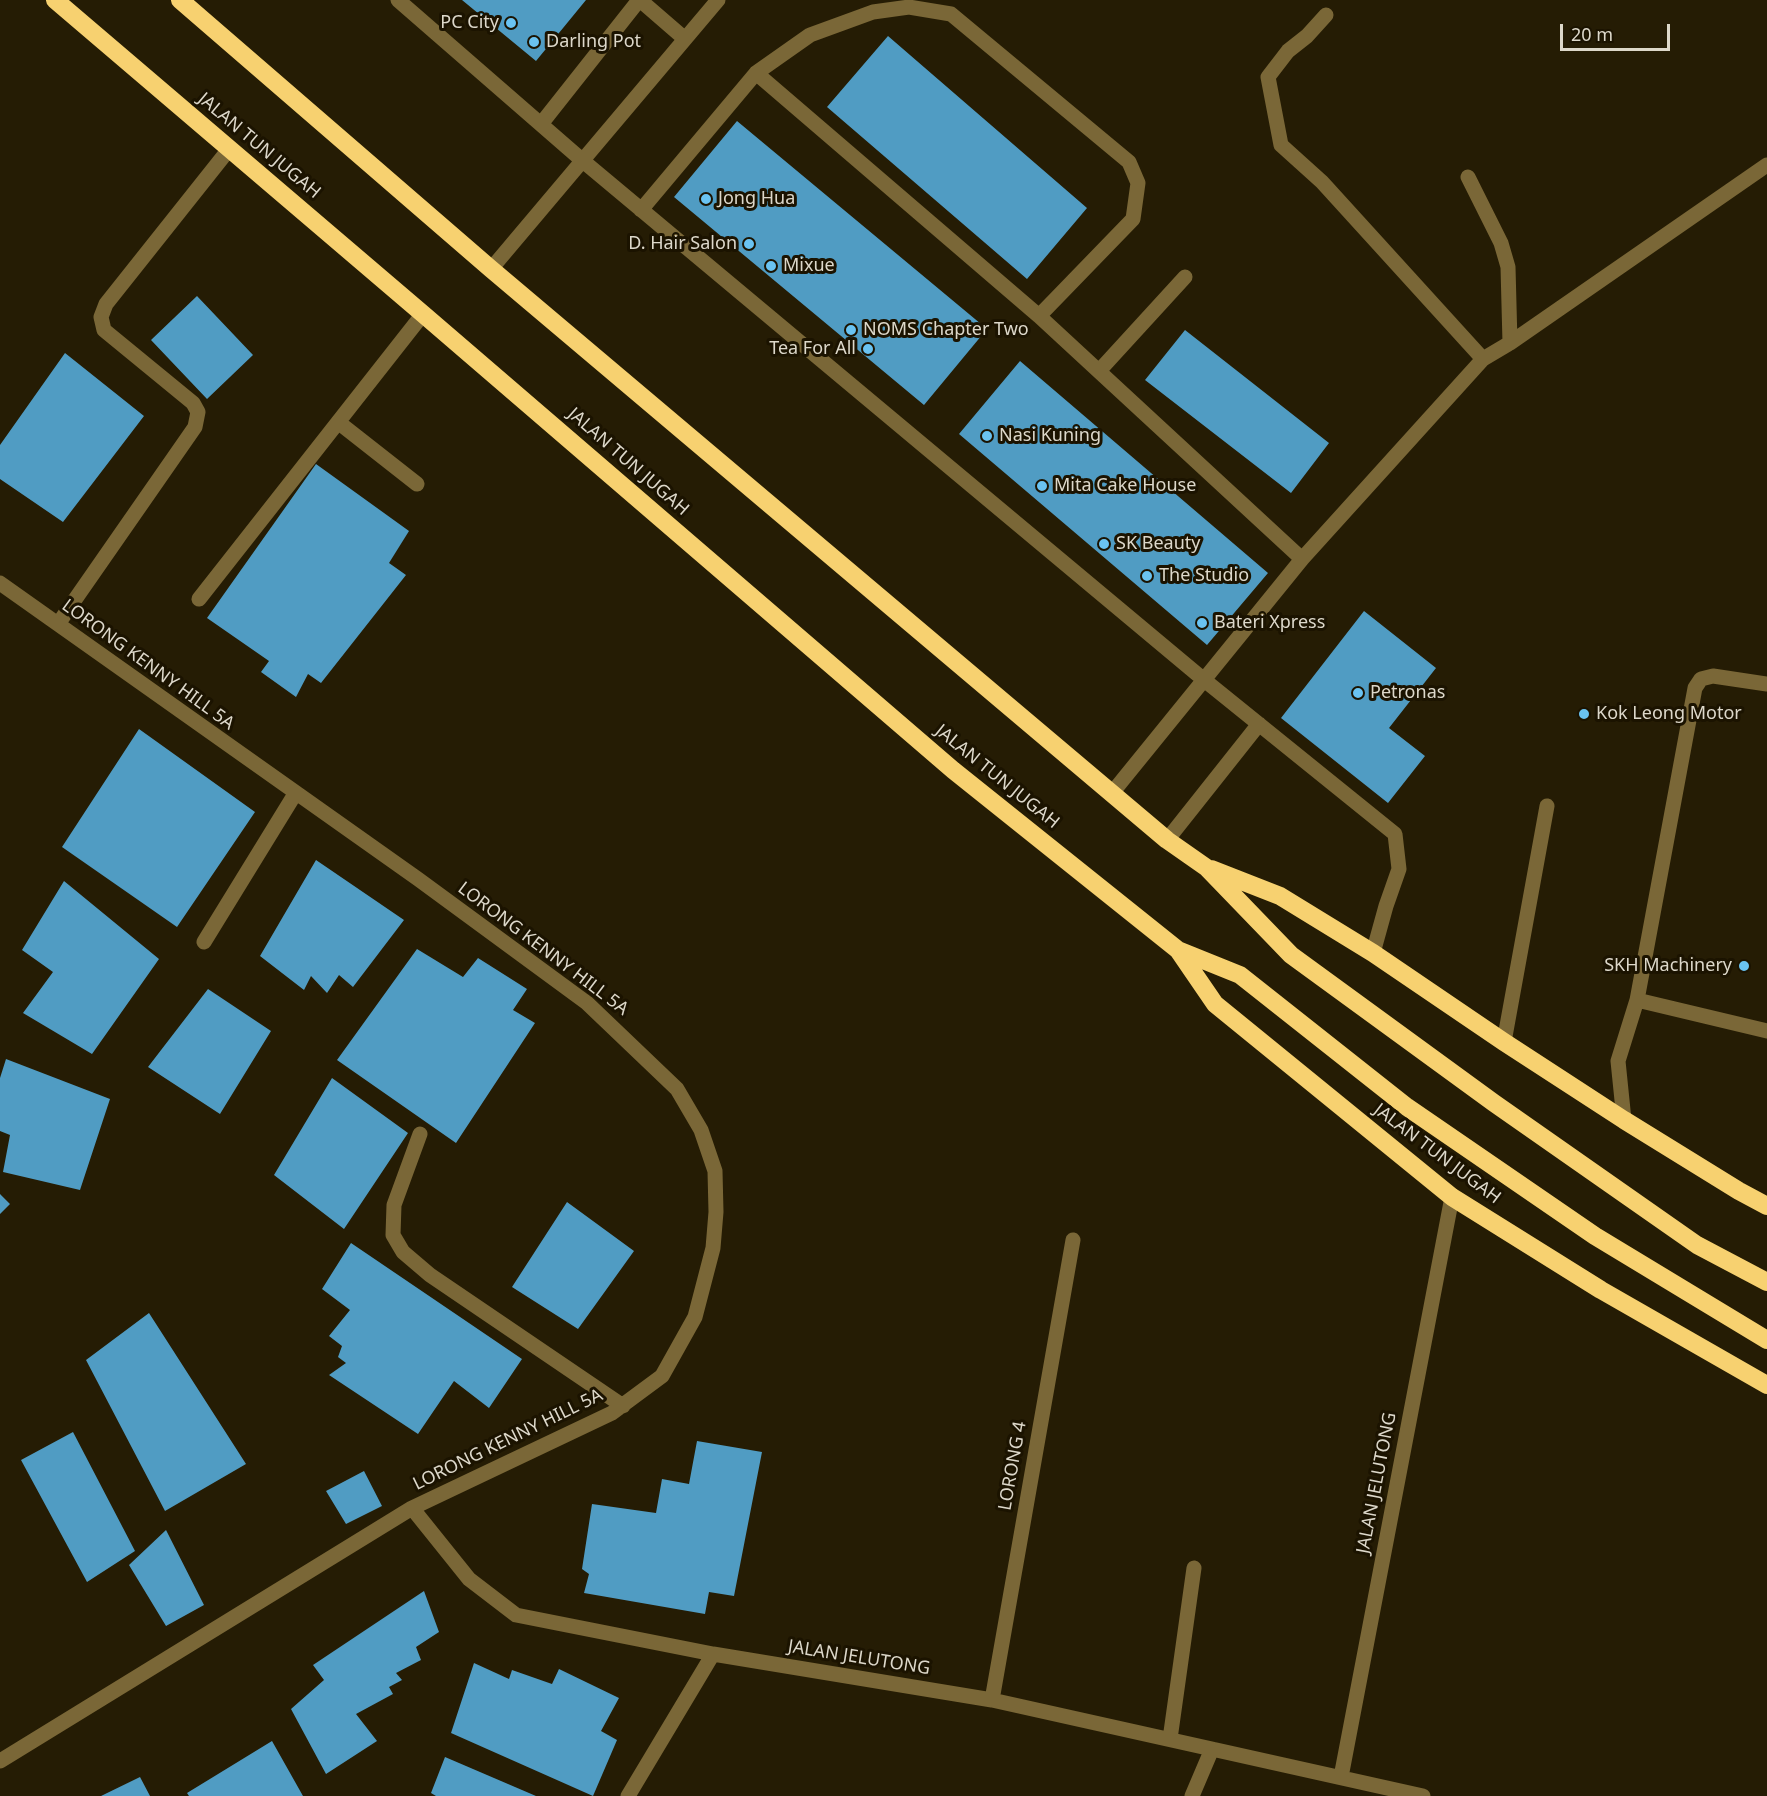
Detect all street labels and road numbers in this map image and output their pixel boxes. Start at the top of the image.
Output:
street label: JALAN TUN JUGAH [193,88,325,204]
street label: JALAN TUN JUGAH [563,404,693,520]
street label: LORONG KENNY HILL 5A [58,595,238,735]
street label: JALAN TUN JUGAH [931,720,1063,834]
street label: LORONG KENNY HILL 5A [453,878,633,1020]
street label: JALAN TUN JUGAH [1369,1099,1505,1209]
street label: LORONG KENNY HILL 5A [410,1385,606,1495]
street label: JALAN JELUTONG [1353,1410,1401,1556]
street label: LORONG 4 [995,1420,1031,1512]
street label: JALAN JELUTONG [786,1636,932,1680]

